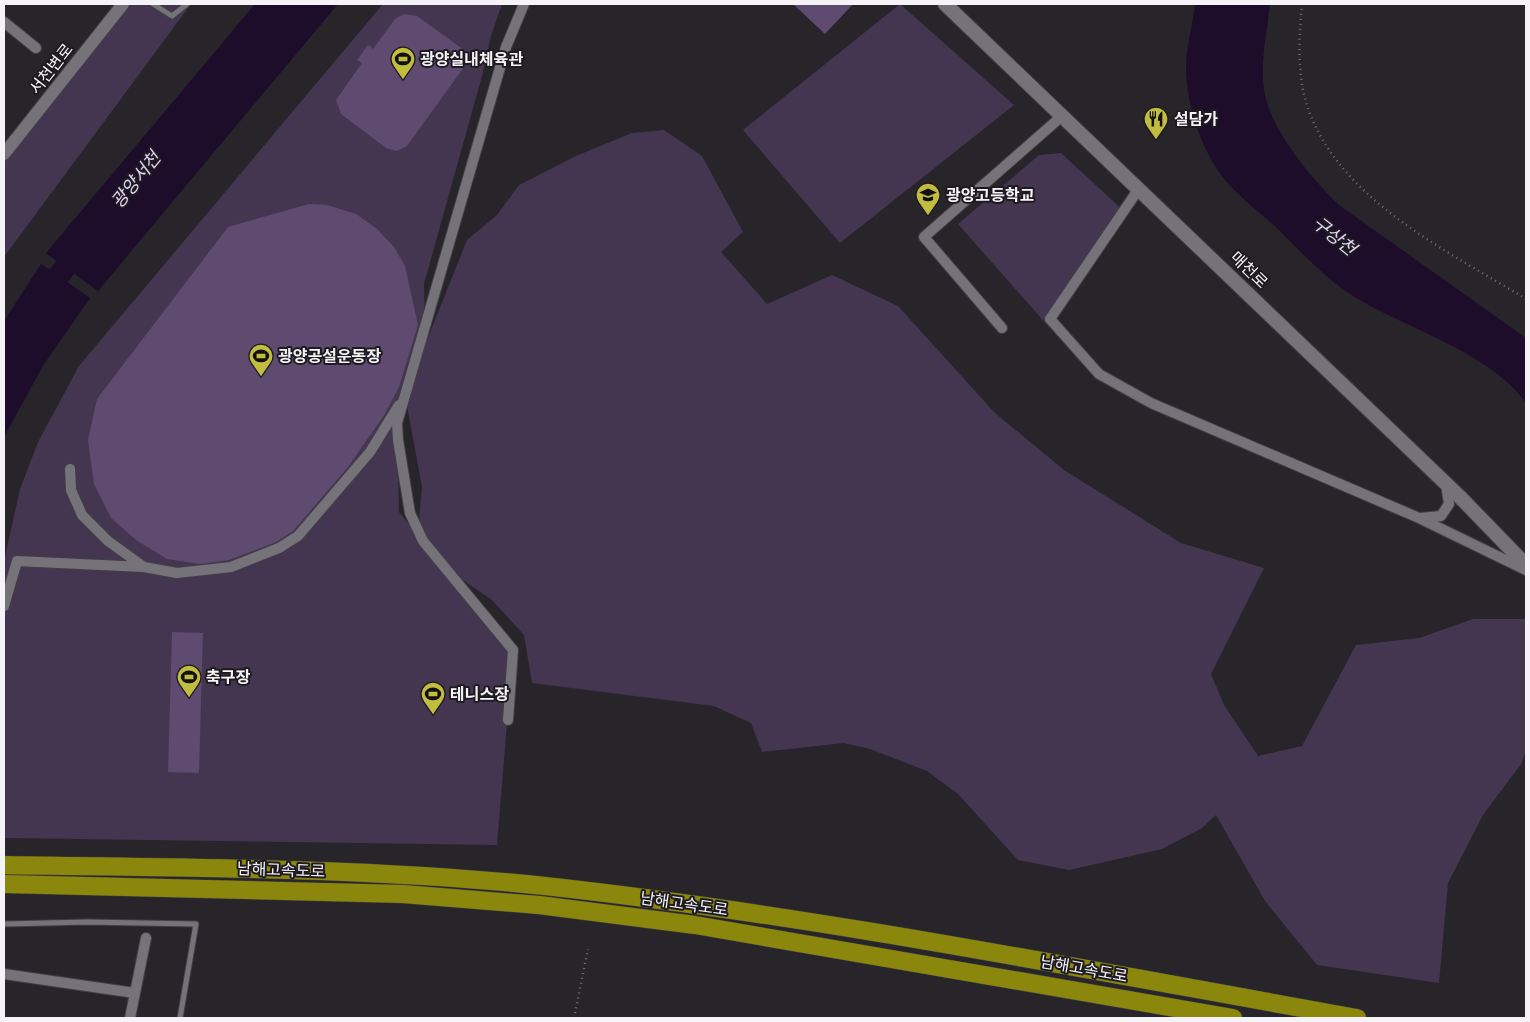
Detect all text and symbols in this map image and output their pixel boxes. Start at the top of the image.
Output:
street label: 서천변로 [25,40,77,98]
sports icon: 광양실내체육관 [390,46,416,80]
place label: 광양실내체육관 [420,50,523,69]
restaurant icon: 설담가 [1143,106,1169,140]
place label: 설담가 [1174,110,1218,129]
water label: 광양서천 [107,145,167,213]
school or university icon: 광양고등학교 [915,182,941,216]
place label: 광양고등학교 [946,186,1035,205]
water label: 구상천 [1308,212,1362,262]
street label: 매천로 [1227,248,1272,292]
sports icon: 광양공설운동장 [248,343,274,377]
place label: 광양공설운동장 [278,347,381,366]
sports icon: 축구장 [176,664,202,698]
place label: 축구장 [206,668,250,687]
sports icon: 테니스장 [420,681,446,715]
place label: 테니스장 [450,685,509,704]
street label: 남해고속도로 [237,859,326,881]
street label: 남해고속도로 [639,888,729,920]
street label: 남해고속도로 [1039,952,1129,986]

